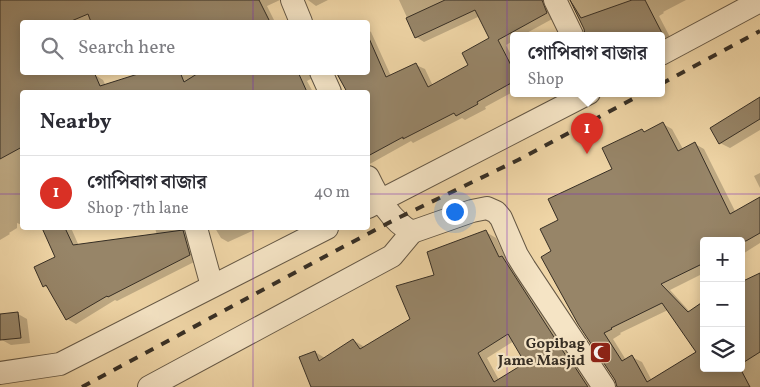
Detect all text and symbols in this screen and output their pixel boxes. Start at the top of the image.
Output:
search box [20,20,370,75]
popup [510,32,665,97]
icon: search [38,34,66,62]
text: Search here [78,35,175,61]
text: গোপিবাগ বাজার [528,41,647,67]
text: Shop [528,69,564,91]
text: Nearby [40,108,111,137]
pin: 1 [571,113,603,154]
text: গোপিবাগ বাজার [87,170,207,196]
text: 1 [53,182,59,204]
text: 40 m [314,182,350,204]
text: Shop · 7th lane [87,198,189,220]
your location [442,199,468,225]
map controls [700,237,745,372]
button: + [700,237,745,282]
button: − [700,282,745,327]
button: layers [700,327,745,372]
place label: Gopibag Jame Masjid [497,334,585,372]
mosque icon: Gopibag Jame Masjid [589,340,613,364]

